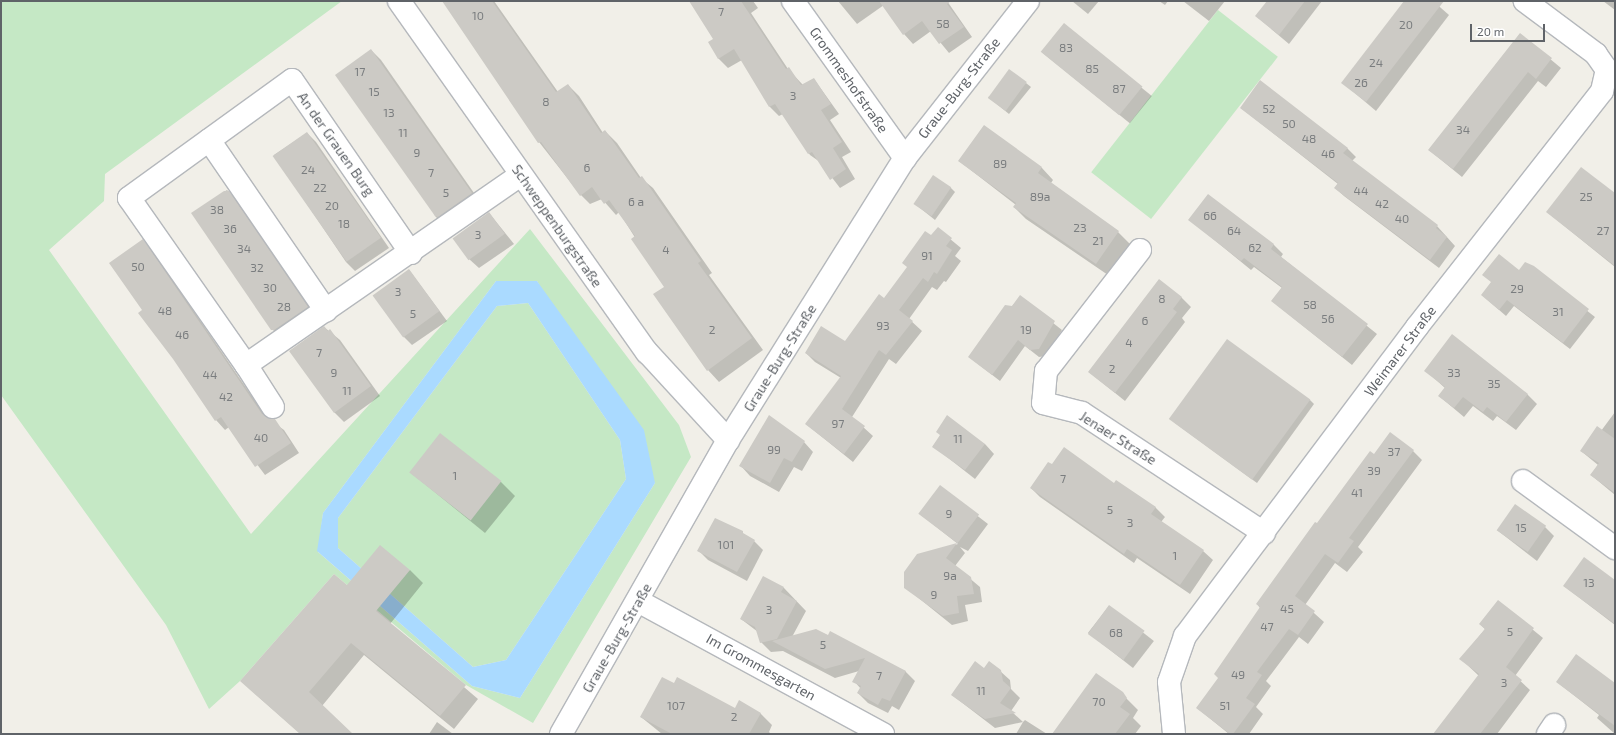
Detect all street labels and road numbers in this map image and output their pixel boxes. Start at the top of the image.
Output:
street label: Grommeshofstraße [806,24,892,136]
street label: Graue-Burg-Straße [914,34,1004,142]
street label: An der Grauen Burg [294,89,378,199]
street label: Schweppenburgstraße [508,161,606,291]
street label: Graue-Burg-Straße [740,301,820,415]
street label: Weimarer Straße [1360,302,1440,400]
street label: Jenaer Straße [1076,408,1160,468]
street label: Graue-Burg-Straße [579,580,655,696]
street label: Im Grommesgarten [703,630,819,704]

